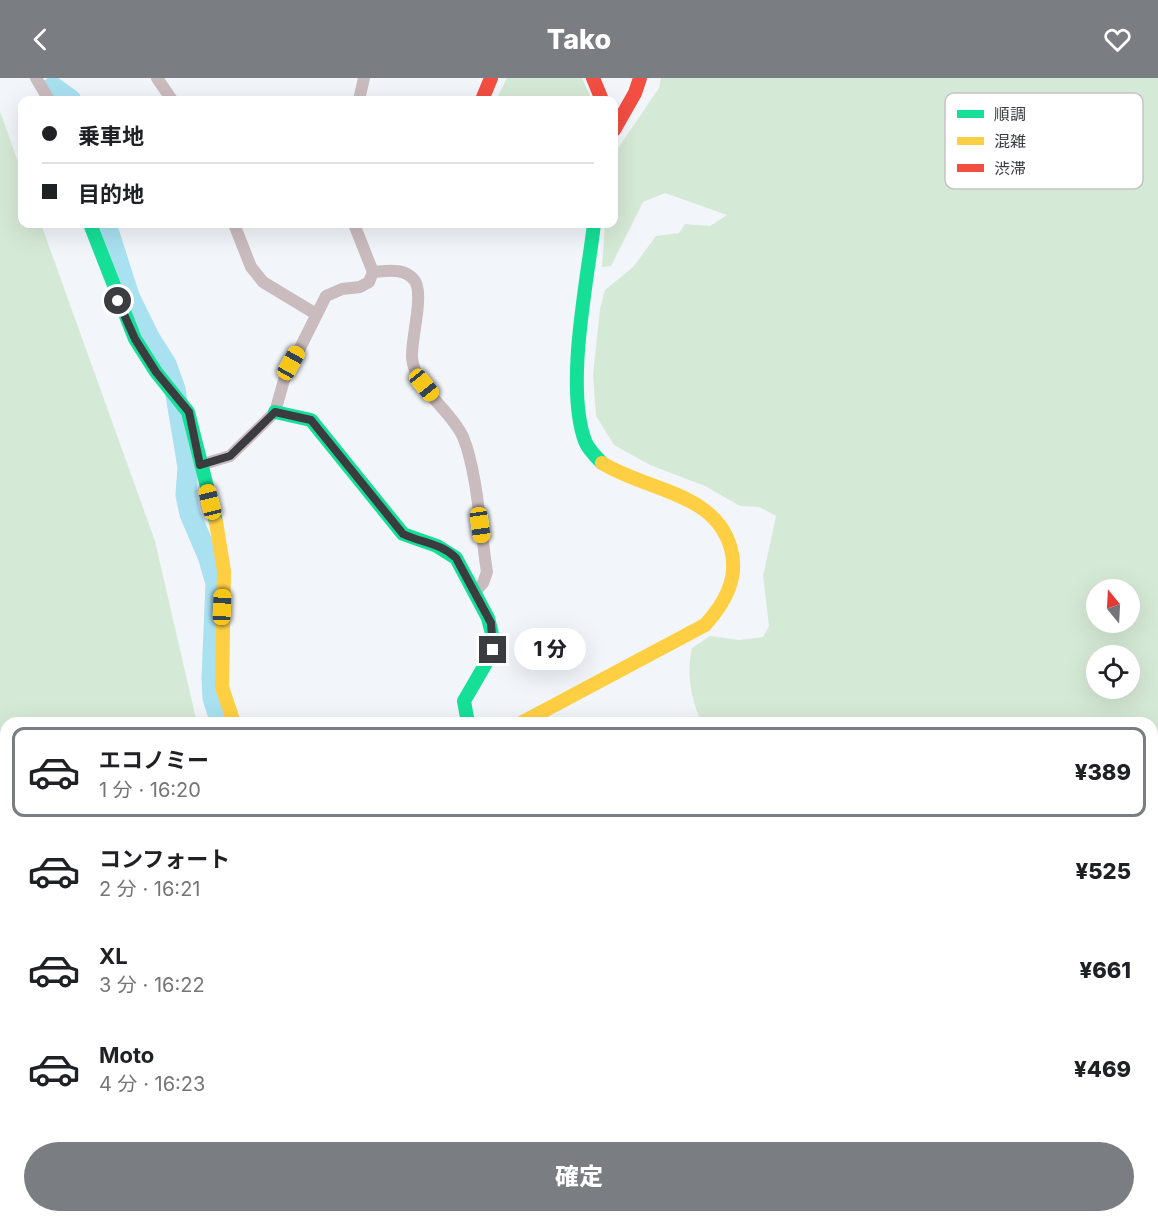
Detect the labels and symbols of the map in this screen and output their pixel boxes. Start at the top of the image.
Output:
legend [945,93,1143,189]
text: 順調 [994,104,1026,124]
text: 混雑 [994,131,1026,151]
text: 渋滞 [994,158,1026,178]
route start [104,287,131,314]
car [274,343,308,383]
car [406,365,442,405]
car [197,482,223,522]
car [469,506,491,544]
north arrow [1086,579,1140,633]
car [212,589,232,625]
callout: 1 分 [514,629,586,671]
route end [479,636,506,663]

